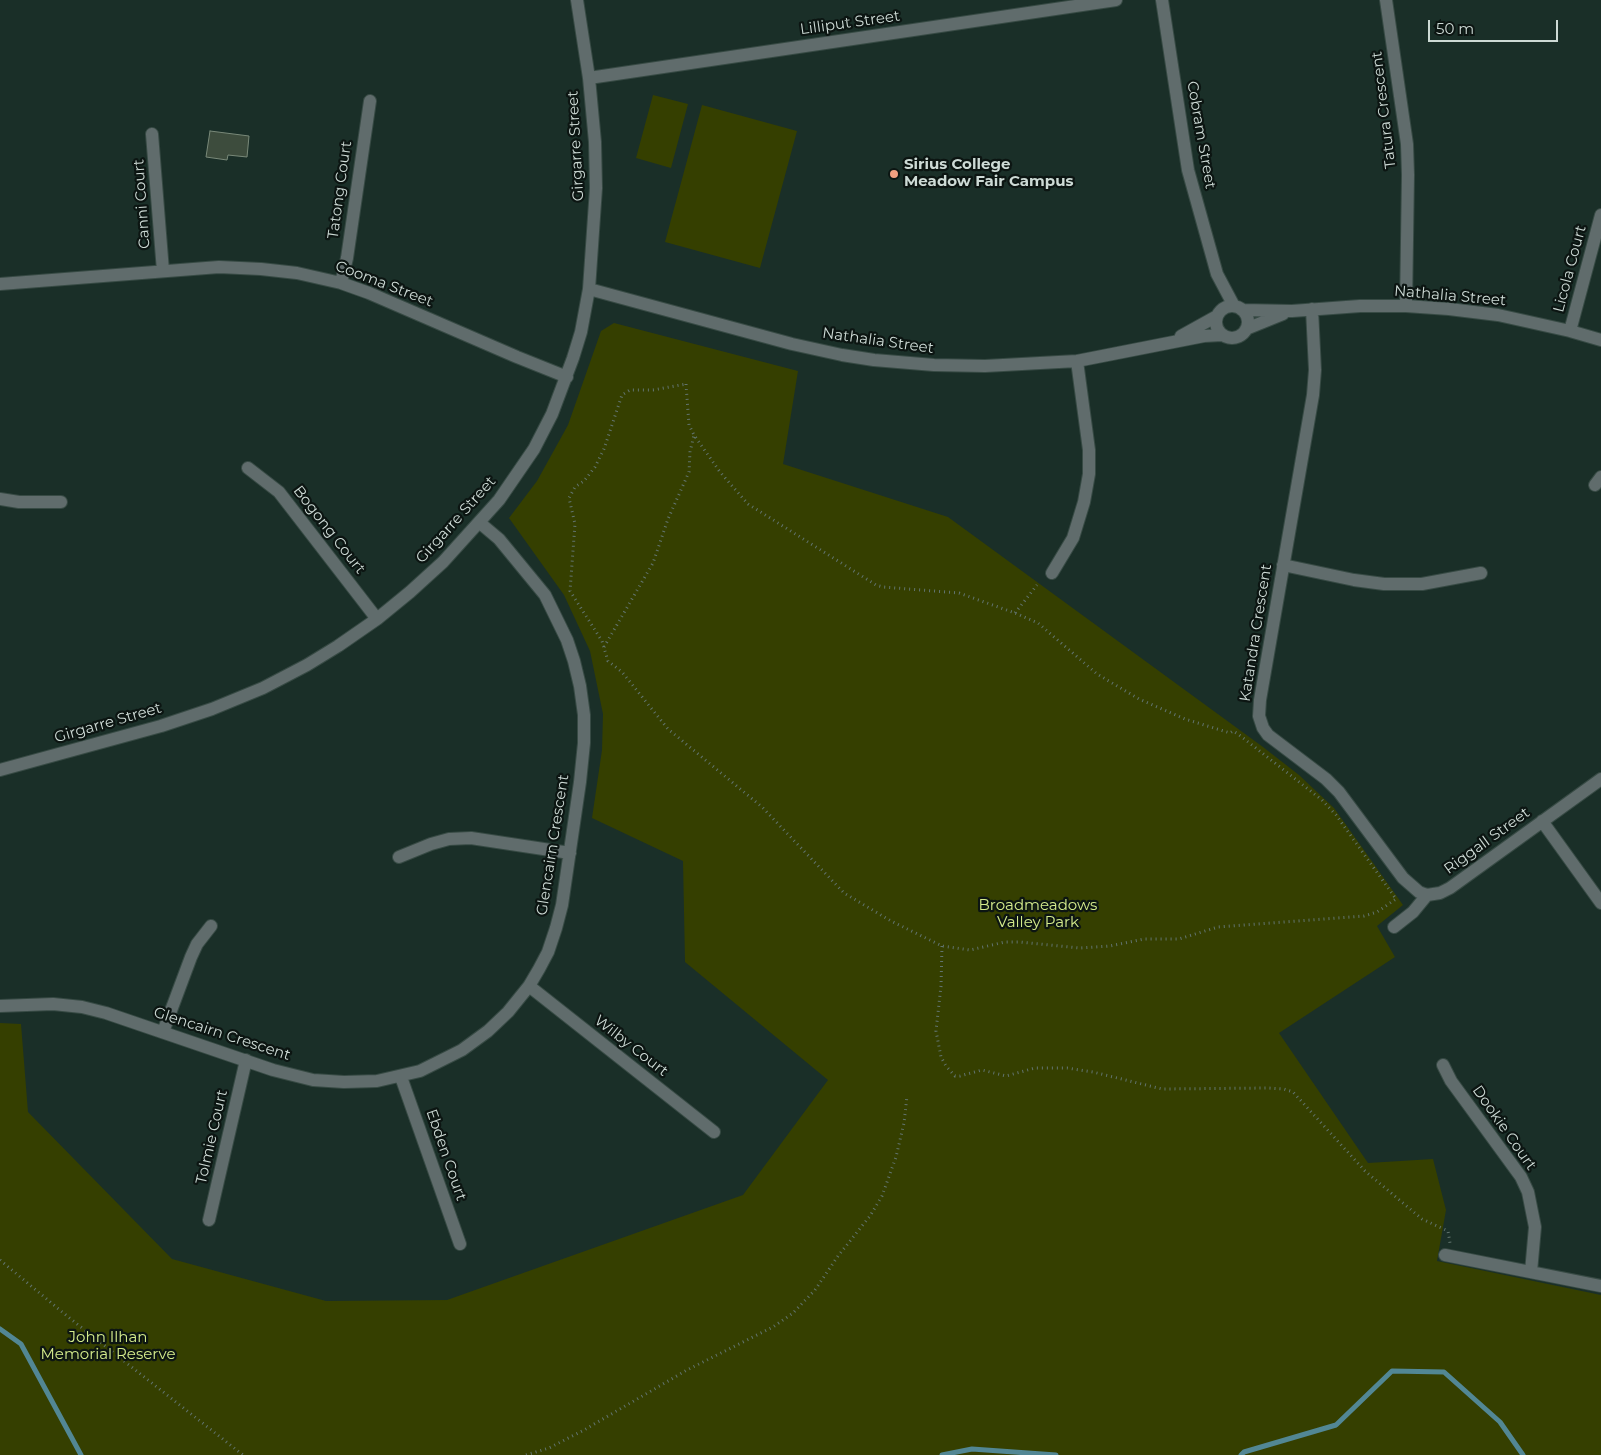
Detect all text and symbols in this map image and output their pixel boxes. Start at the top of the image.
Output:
street label: Lilliput Street [799,7,901,39]
scale bar [1431,10,1561,42]
text: 50 m [1436,19,1474,38]
street label: Tatura Crescent [1368,50,1400,170]
street label: Cobram Street [1183,80,1219,190]
street label: Girgarre Street [564,90,588,202]
street label: Tatong Court [324,140,356,240]
place label: Sirius College Meadow Fair Campus [904,156,1073,191]
street label: Canni Court [130,159,154,249]
marker: Sirius College Meadow Fair Campus [888,168,900,180]
street label: Licola Court [1550,223,1590,315]
street label: Cooma Street [333,257,435,311]
street label: Nathalia Street [1393,282,1507,310]
street label: Nathalia Street [821,324,935,358]
street label: Girgarre Street [412,473,500,567]
street label: Bogong Court [289,482,369,578]
street label: Katandra Crescent [1236,563,1276,703]
street label: Girgarre Street [52,699,164,747]
street label: Glencairn Crescent [533,773,573,917]
street label: Riggall Street [1441,804,1533,878]
park label: Broadmeadows Valley Park [979,897,1097,932]
street label: Glencairn Crescent [151,1003,293,1065]
street label: Wilby Court [591,1012,671,1080]
street label: Dookie Court [1468,1082,1540,1174]
street label: Tolmie Court [192,1088,232,1186]
street label: Ebden Court [422,1107,470,1203]
park label: John Ilhan Memorial Reserve [41,1329,175,1364]

